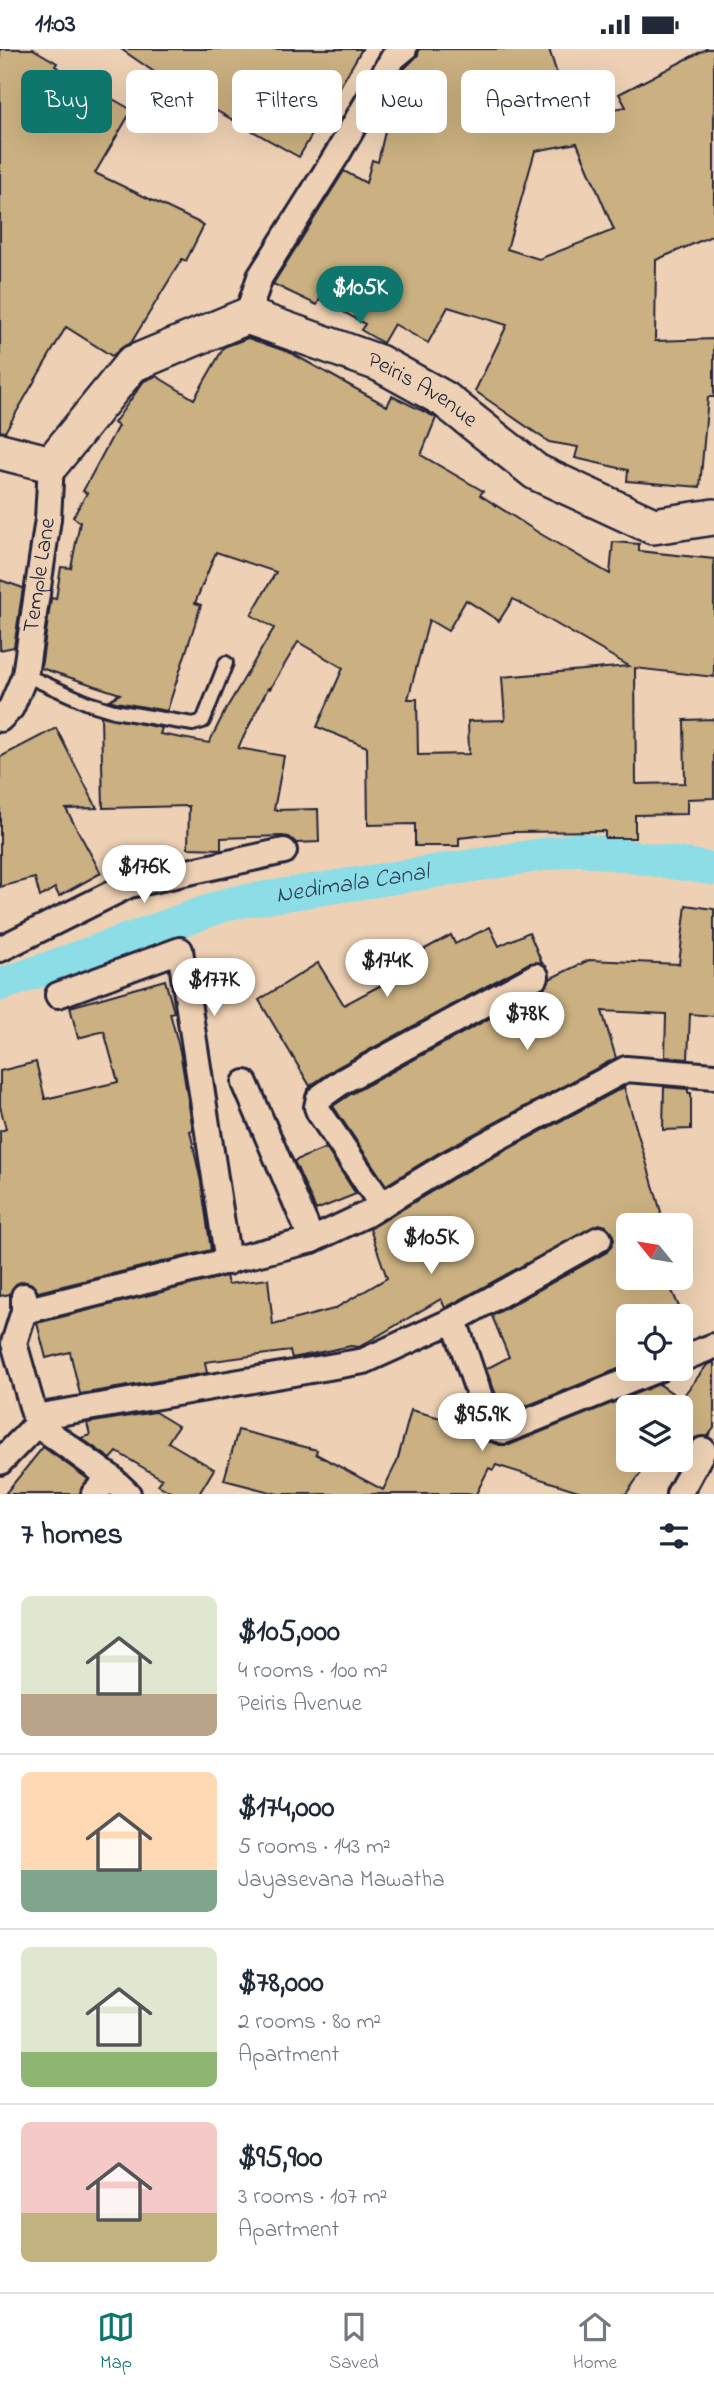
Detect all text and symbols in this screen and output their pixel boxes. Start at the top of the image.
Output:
text: 11:03 [35,6,76,44]
chip: Buy [21,70,112,133]
chip: Rent [126,70,218,133]
chip: Filters [232,70,342,133]
chip: New [356,70,447,133]
chip: Apartment [461,70,615,133]
pin: $105K [311,267,409,326]
text: $105K [332,272,388,305]
street label: Peiris Avenue [363,344,485,436]
street label: Temple Lane [15,515,65,635]
pin: $176K [95,845,193,905]
text: $176K [118,851,170,884]
water label: Nedimala Canal [273,855,434,913]
pin: $174K [338,939,436,999]
text: $174K [361,945,413,978]
pin: $177K [165,958,263,1018]
text: $177K [188,964,240,997]
pin: $78K [486,993,568,1052]
text: $78K [505,998,549,1031]
north arrow [616,1213,693,1290]
map controls [616,1213,693,1472]
pin: $105K [382,1217,480,1276]
text: $105K [403,1222,459,1255]
button: locate [616,1304,693,1381]
pin: $95.9K [425,1393,539,1453]
button: layers [616,1395,693,1472]
text: $95.9K [454,1399,510,1432]
text: 7 homes [21,1514,123,1558]
icon: filters [655,1517,693,1555]
text: $105,000 [238,1611,340,1655]
icon: home [77,1624,161,1708]
text: 4 rooms · 100 m² [238,1655,388,1688]
text: Peiris Avenue [238,1688,362,1721]
text: $174,000 [238,1787,334,1831]
icon: home [77,1800,161,1884]
text: 5 rooms · 143 m² [238,1831,391,1864]
text: Jayasevana Mawatha [238,1864,445,1897]
text: $78,000 [238,1962,324,2006]
icon: home [77,1975,161,2059]
text: 2 rooms · 80 m² [238,2006,381,2039]
text: Apartment [238,2039,339,2072]
text: $95,900 [238,2137,322,2181]
icon: home [77,2150,161,2234]
text: 3 rooms · 107 m² [238,2181,387,2214]
text: Apartment [238,2214,339,2247]
tab: Map [97,2308,135,2377]
tab: Saved [329,2308,379,2377]
tab: Home [573,2308,617,2377]

